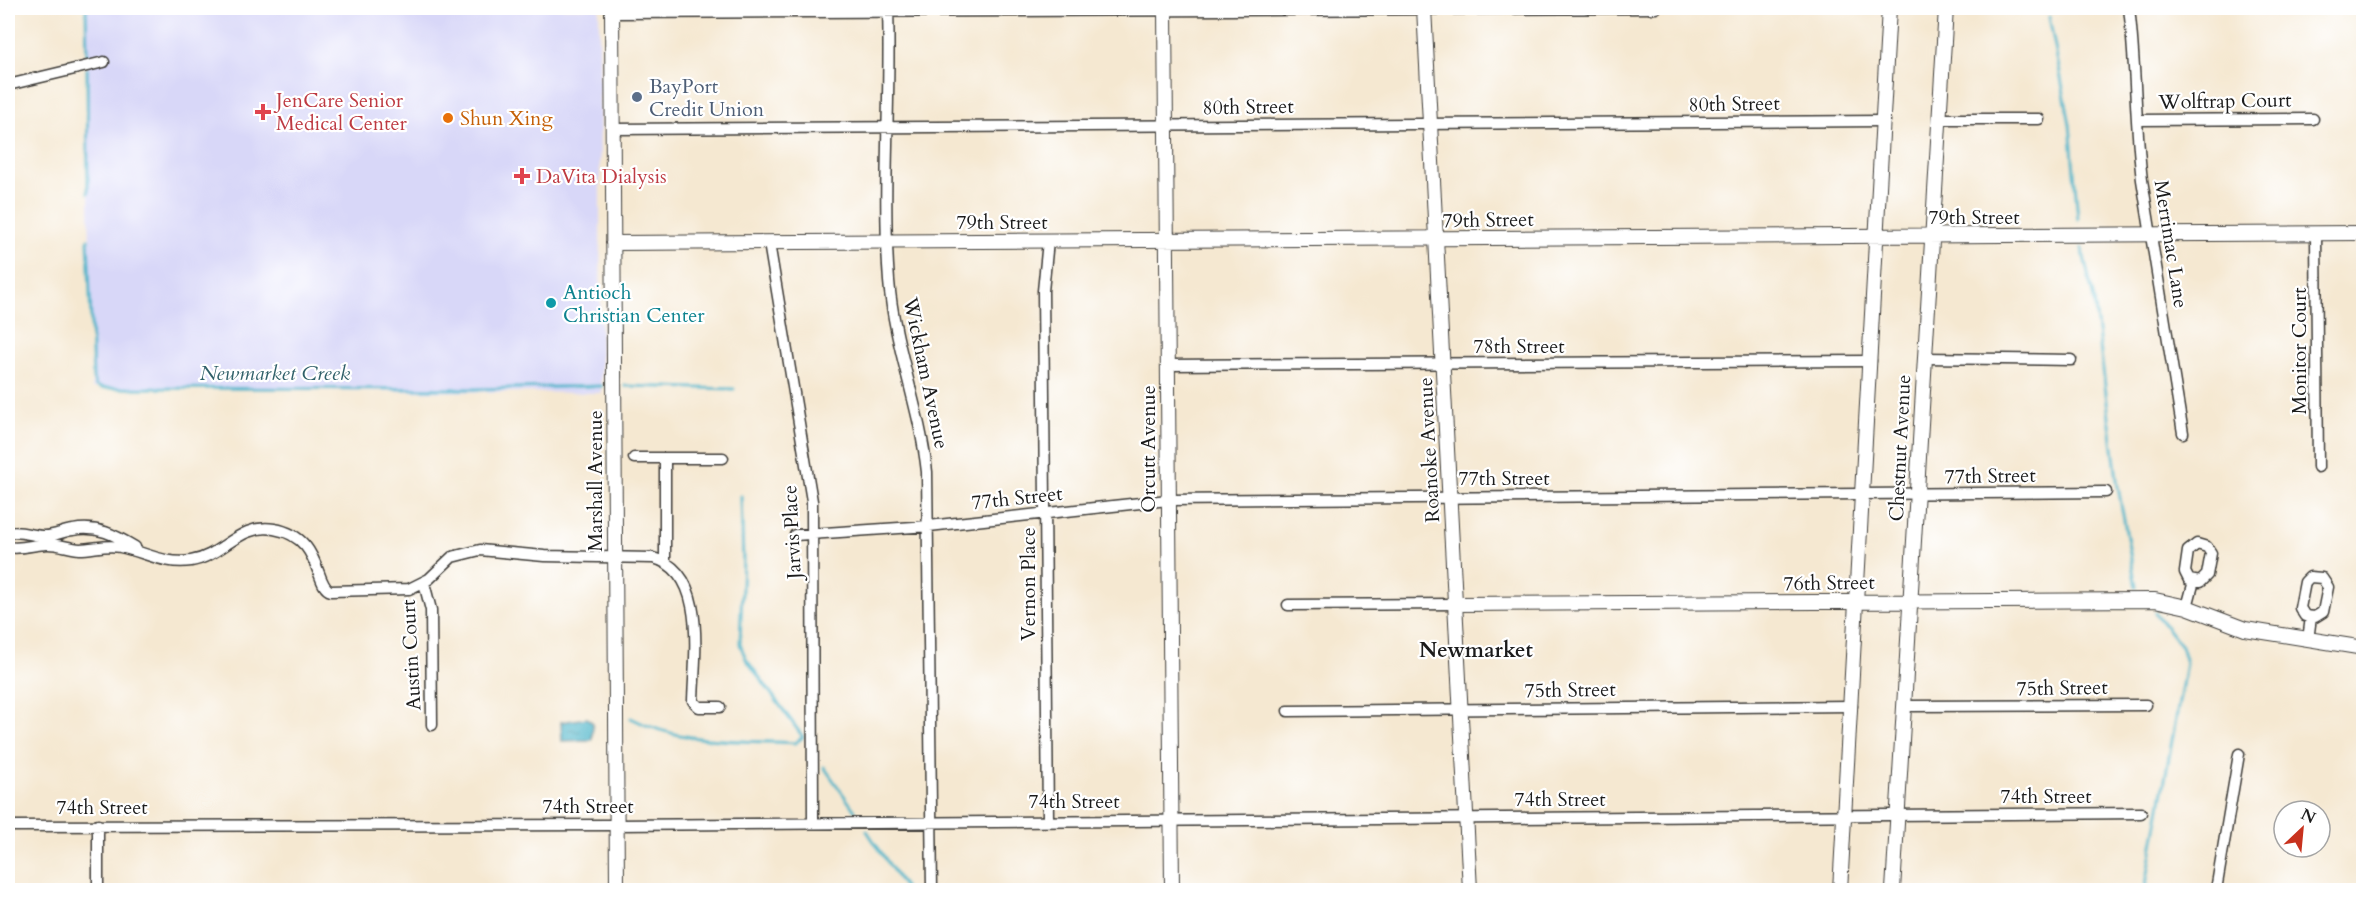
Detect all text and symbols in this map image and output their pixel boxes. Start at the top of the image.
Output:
place label: BayPort Credit Union [649,73,765,123]
street label: Wolftrap Court [2157,86,2292,116]
place label: JenCare Senior Medical Center [273,87,408,137]
marker: BayPort Credit Union [630,90,644,104]
street label: 80th Street [1688,90,1781,118]
street label: 80th Street [1202,93,1295,121]
marker: JenCare Senior Medical Center [254,103,272,121]
place label: Shun Xing [460,105,553,132]
marker: Shun Xing [441,111,455,125]
place label: DaVita Dialysis [536,163,667,190]
marker: DaVita Dialysis [513,167,531,185]
street label: Merrimac Lane [2148,178,2194,310]
street label: 79th Street [1928,204,2020,231]
street label: 79th Street [1442,206,1535,234]
street label: 79th Street [956,209,1048,236]
place label: Antioch Christian Center [563,279,705,329]
street label: Monitor Court [2286,287,2313,415]
street label: Wickham Avenue [897,294,955,451]
marker: Antioch Christian Center [544,296,558,310]
street label: 78th Street [1473,333,1565,360]
water label: Newmarket Creek [200,359,351,388]
street label: Chestnut Avenue [1883,374,1917,522]
street label: Roanoke Avenue [1412,377,1446,523]
street label: Orcutt Avenue [1135,385,1162,513]
street label: Marshall Avenue [582,410,609,552]
street label: 77th Street [1944,462,2037,490]
street label: 77th Street [1458,465,1550,492]
street label: 77th Street [970,480,1064,516]
street label: Jarvis Place [776,484,808,583]
street label: Vernon Place [1015,527,1042,641]
street label: 76th Street [1783,569,1876,597]
street label: Austin Court [395,598,427,711]
district label: Newmarket [1419,636,1533,665]
street label: 75th Street [2016,674,2109,702]
street label: 75th Street [1524,676,1617,704]
street label: 74th Street [2000,783,2092,810]
street label: 74th Street [1514,786,1606,813]
street label: 74th Street [1028,788,1120,815]
street label: 74th Street [542,793,634,820]
street label: 74th Street [56,794,148,821]
north arrow [2272,799,2332,859]
text: N [2297,803,2319,829]

